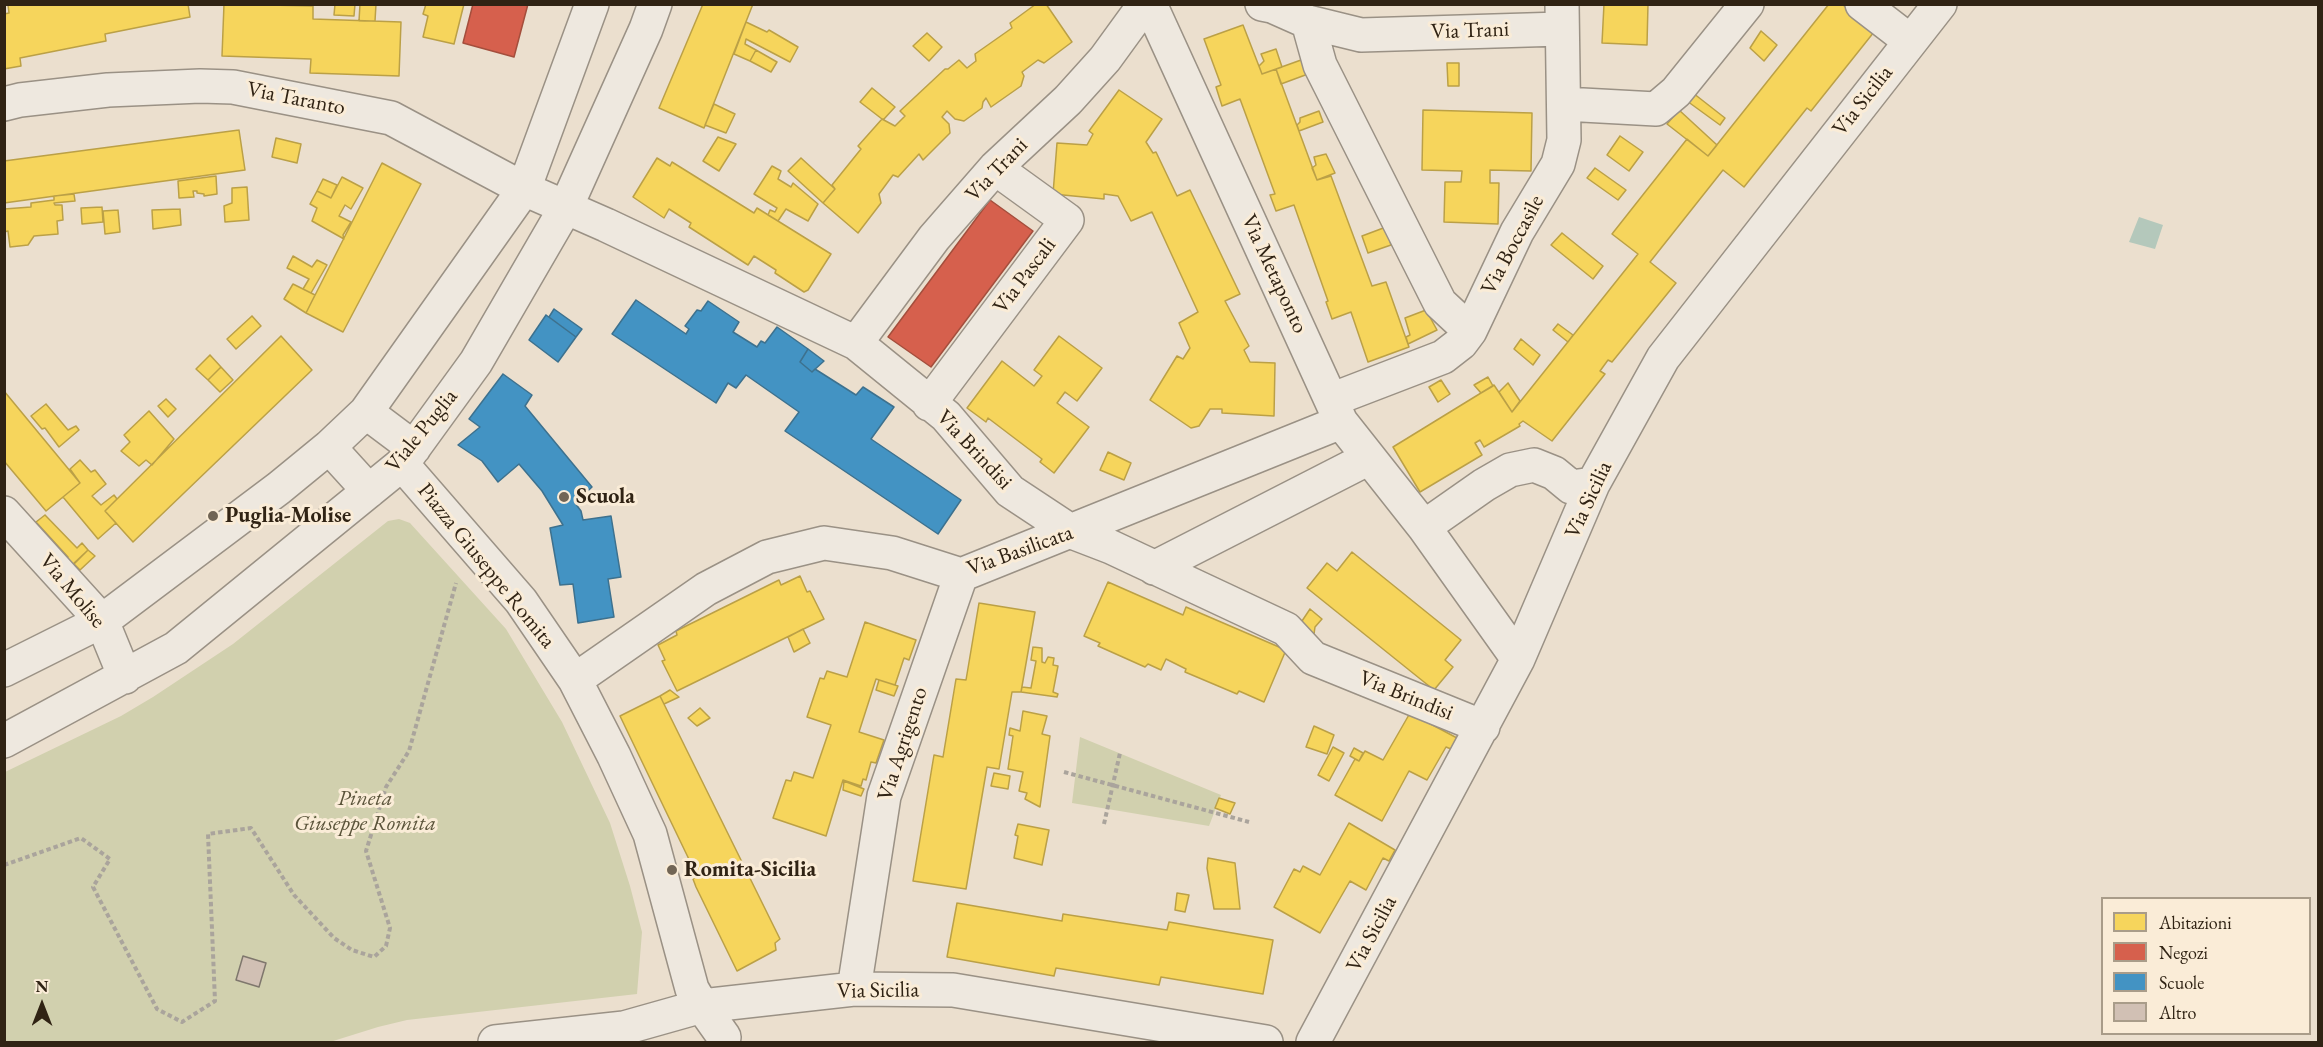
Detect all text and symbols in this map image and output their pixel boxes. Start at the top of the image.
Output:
street label: Via Trani [1430,16,1510,46]
street label: Via Sicilia [1827,60,1899,142]
street label: Via Taranto [245,77,347,121]
street label: Via Trani [960,133,1034,207]
street label: Via Boccasile [1476,191,1550,299]
street label: Via Metaponto [1235,210,1313,338]
street label: Via Pascali [988,233,1062,319]
street label: Viale Puglia [380,384,464,478]
street label: Via Brindisi [931,405,1017,495]
street label: Via Sicilia [1560,457,1618,543]
street label: Piazza Giuseppe Romita [411,478,561,654]
place label: Scuola [576,484,635,510]
marker: Scuola [557,490,571,504]
place label: Puglia-Molise [225,503,351,529]
marker: Puglia-Molise [206,509,220,523]
street label: Via Basilicata [963,520,1077,582]
street label: Via Molise [33,548,111,634]
street label: Via Brindisi [1355,665,1457,727]
street label: Via Agrigento [872,684,934,804]
park label: Pineta Giuseppe Romita [294,786,436,837]
place label: Romita-Sicilia [684,857,816,883]
marker: Romita-Sicilia [665,863,679,877]
street label: Via Sicilia [1341,891,1403,977]
legend [2101,897,2311,1035]
text: Abitazioni [2159,911,2232,934]
text: Negozi [2159,941,2208,964]
text: Scuole [2159,971,2204,994]
north arrow [12,975,72,1035]
text: N [36,976,48,997]
street label: Via Sicilia [837,977,919,1005]
text: Altro [2159,1001,2196,1024]

